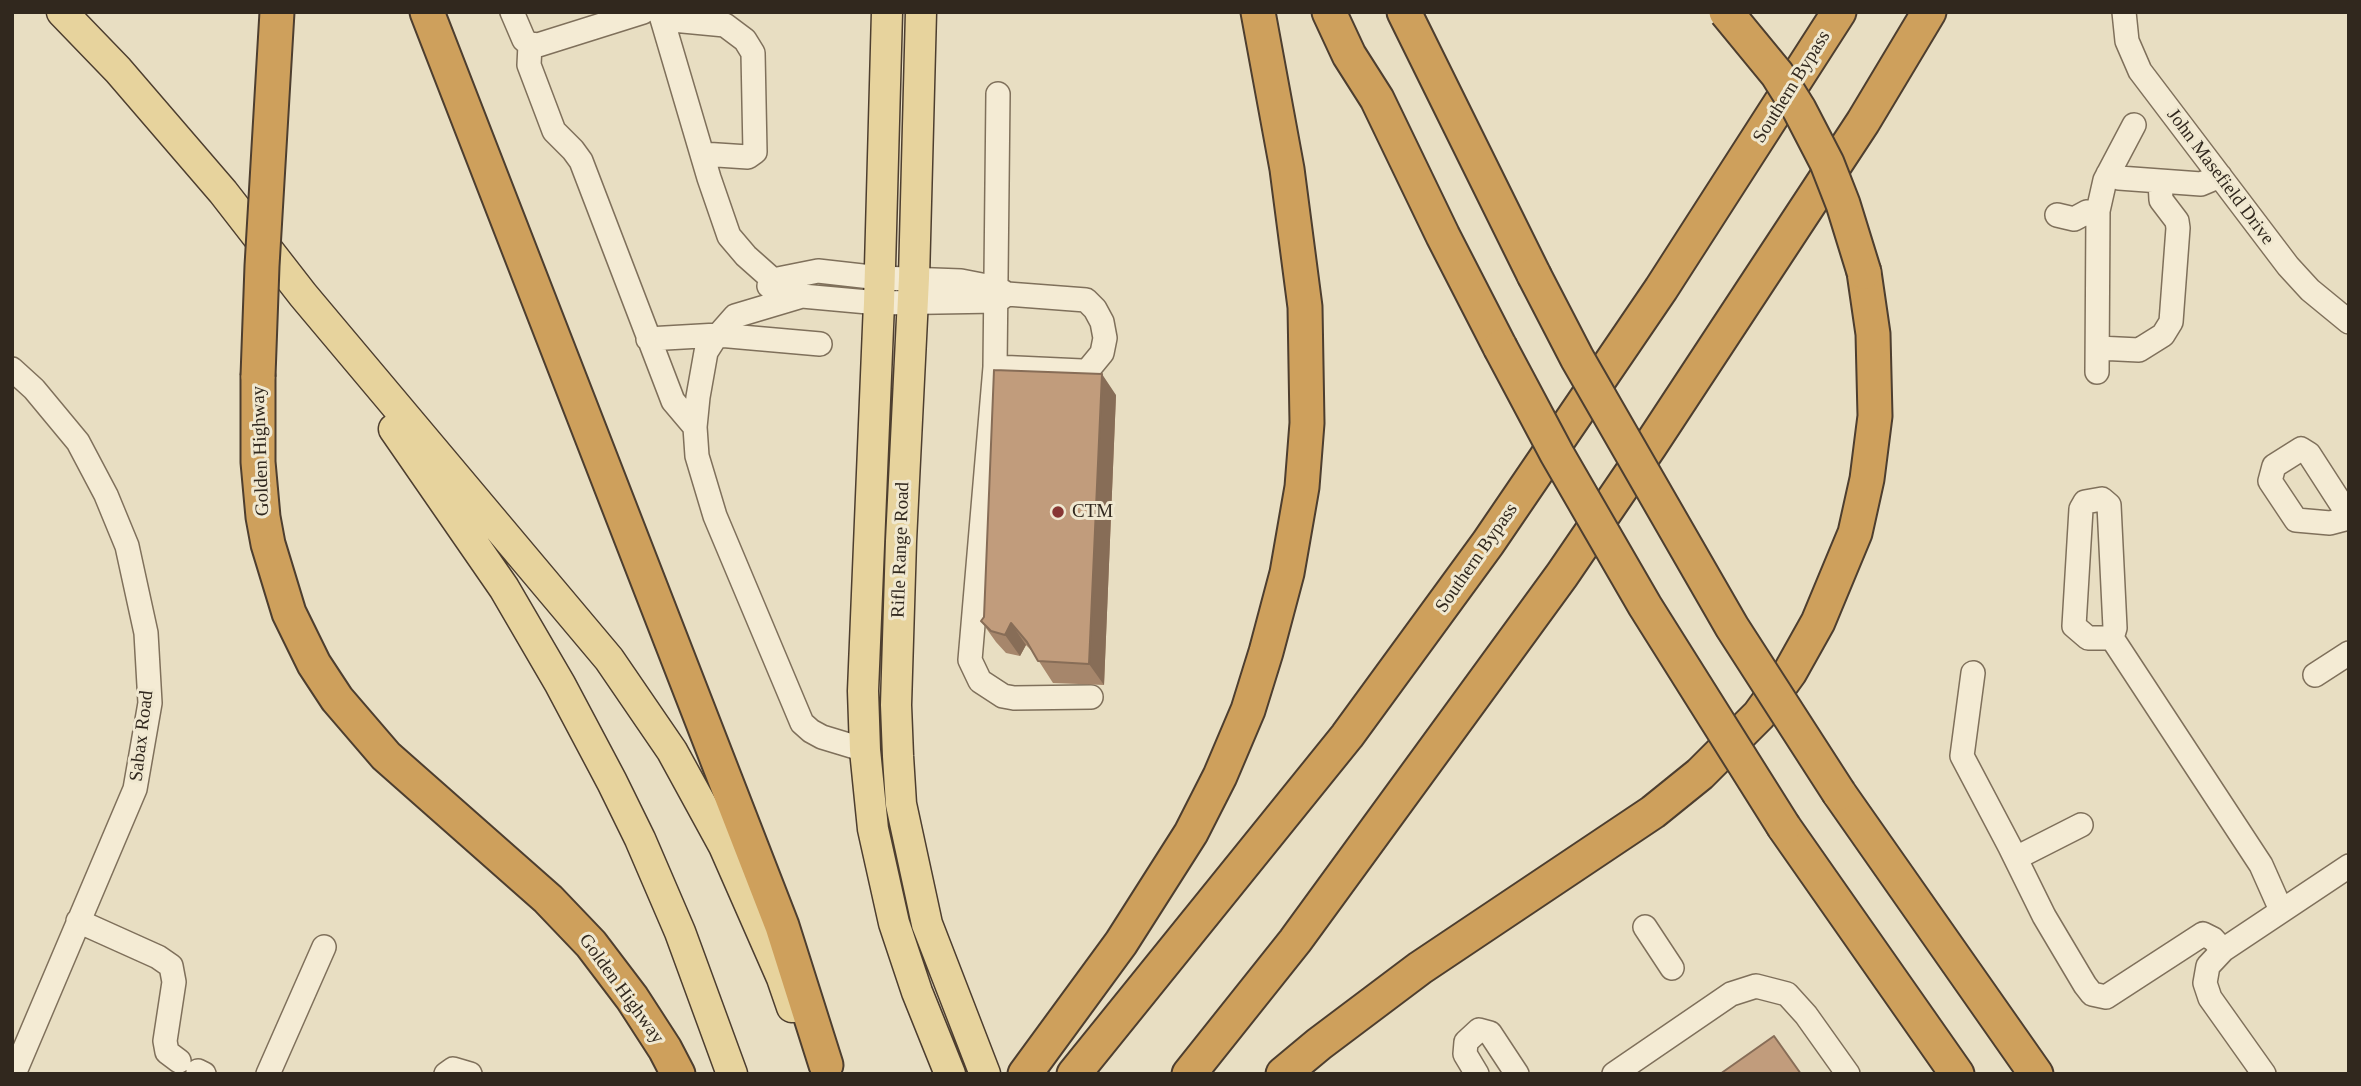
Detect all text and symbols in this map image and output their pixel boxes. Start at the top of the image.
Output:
street label: Southern Bypass [1748,27,1836,147]
street label: John Masefield Drive [2161,104,2279,250]
street label: Golden Highway [247,385,275,517]
street label: Rifle Range Road [887,482,915,618]
street label: Southern Bypass [1431,499,1523,617]
place label: CTM [1072,501,1113,523]
marker: CTM [1050,504,1066,520]
street label: Sabax Road [125,689,159,783]
street label: Golden Highway [573,930,669,1048]

